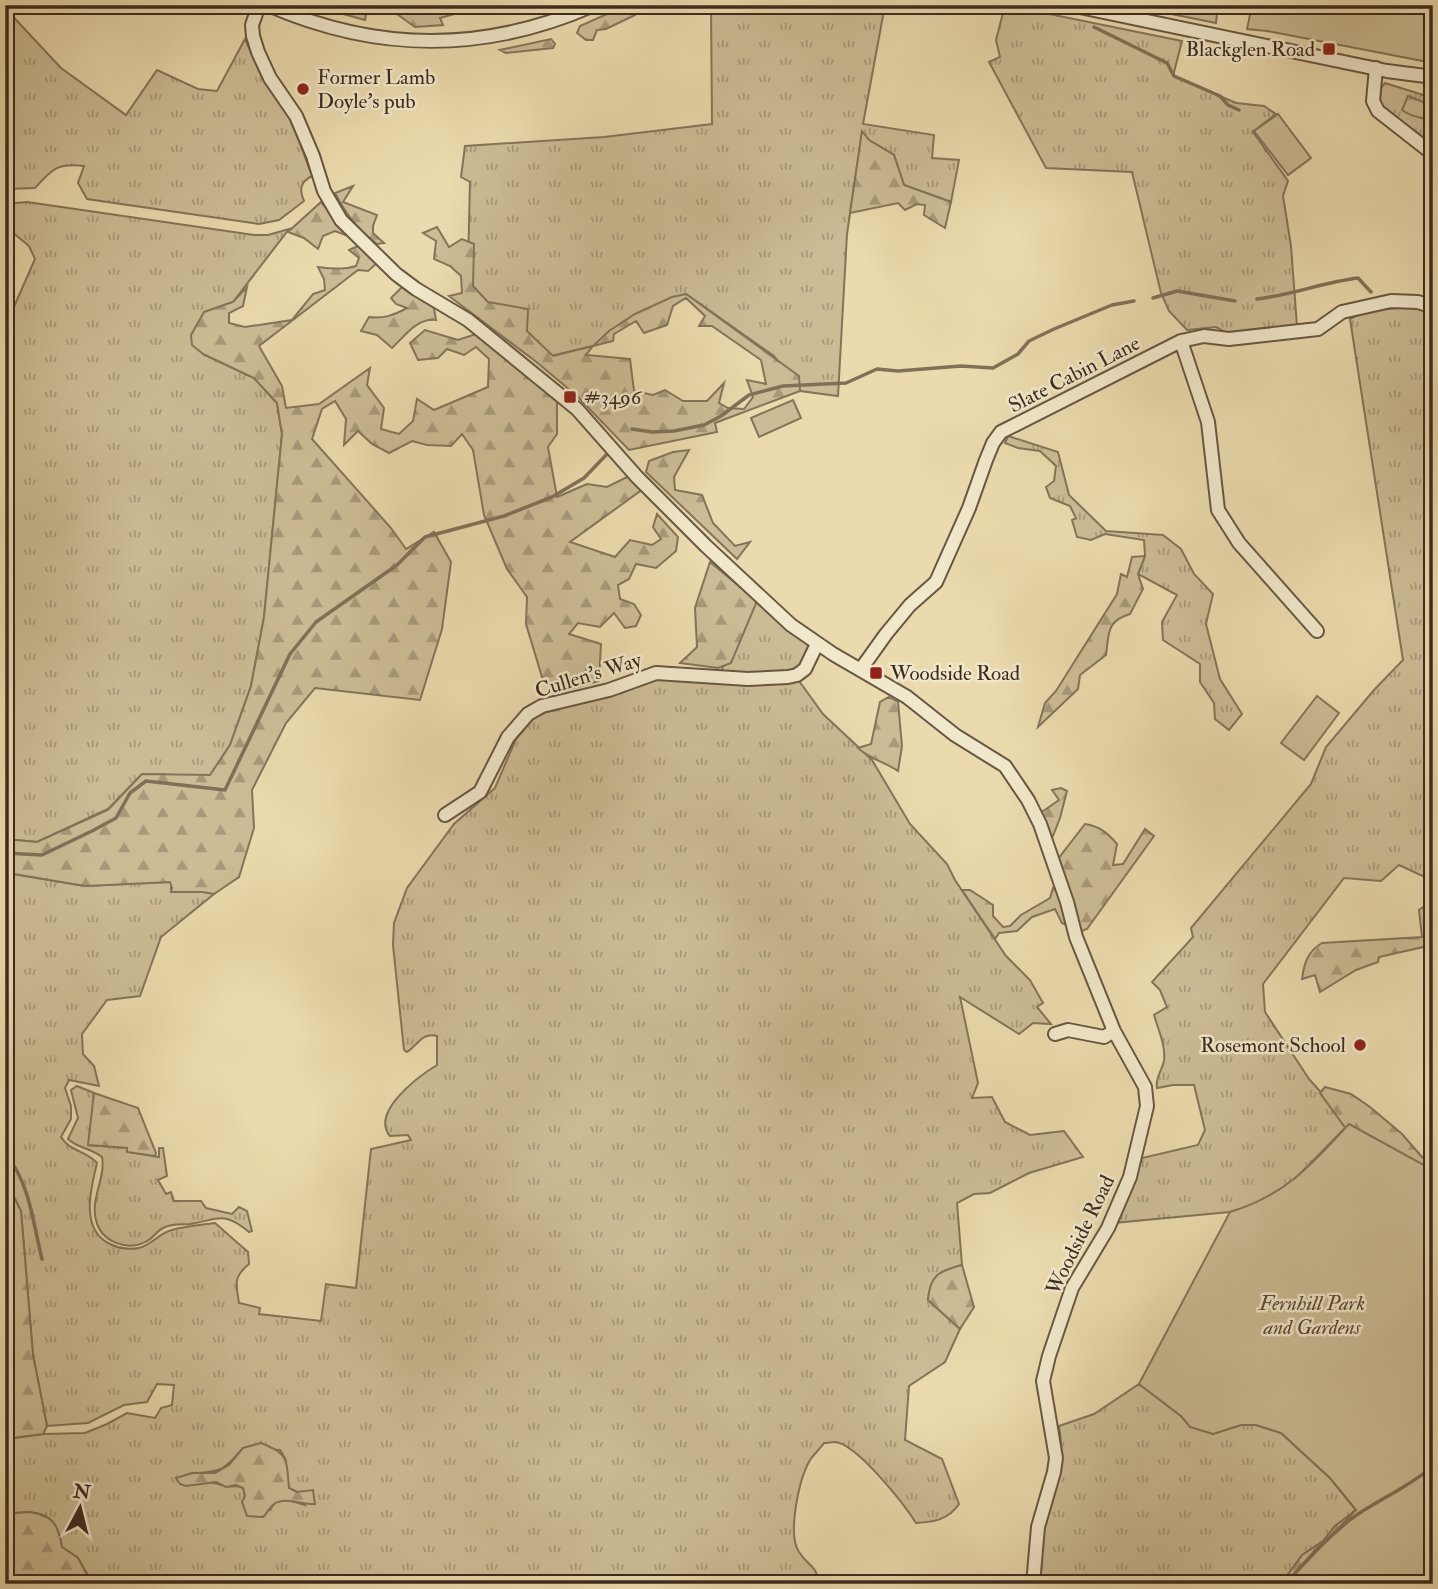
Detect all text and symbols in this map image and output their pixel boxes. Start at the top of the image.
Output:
place label: Blackglen Road [1185,36,1316,63]
marker: Blackglen Road [1321,41,1337,57]
place label: Former Lamb Doyle's pub [317,64,435,115]
marker: Former Lamb Doyle's pub [295,81,311,97]
street label: Slate Cabin Lane [1004,330,1145,419]
place label: #3496 [584,384,643,411]
marker: #3496 [562,389,578,405]
street label: Cullen's Way [532,646,645,704]
place label: Woodside Road [889,660,1021,687]
marker: Woodside Road [868,665,884,681]
place label: Rosemont School [1200,1032,1347,1059]
marker: Rosemont School [1352,1037,1368,1053]
street label: Woodside Road [1039,1170,1121,1301]
park label: Fernhill Park and Gardens [1258,1290,1365,1341]
north arrow [46,1474,116,1544]
text: N [71,1479,93,1505]

